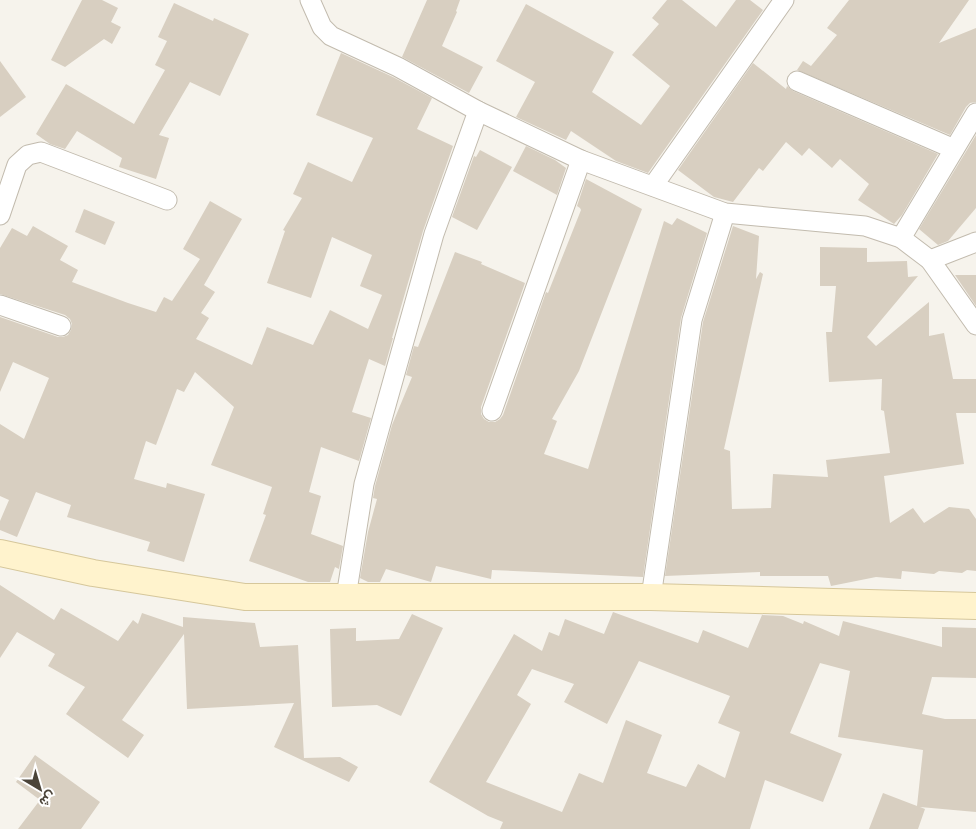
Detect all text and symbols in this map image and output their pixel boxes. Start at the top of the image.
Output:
north arrow [15,764,65,814]
text: ش [36,787,60,811]

